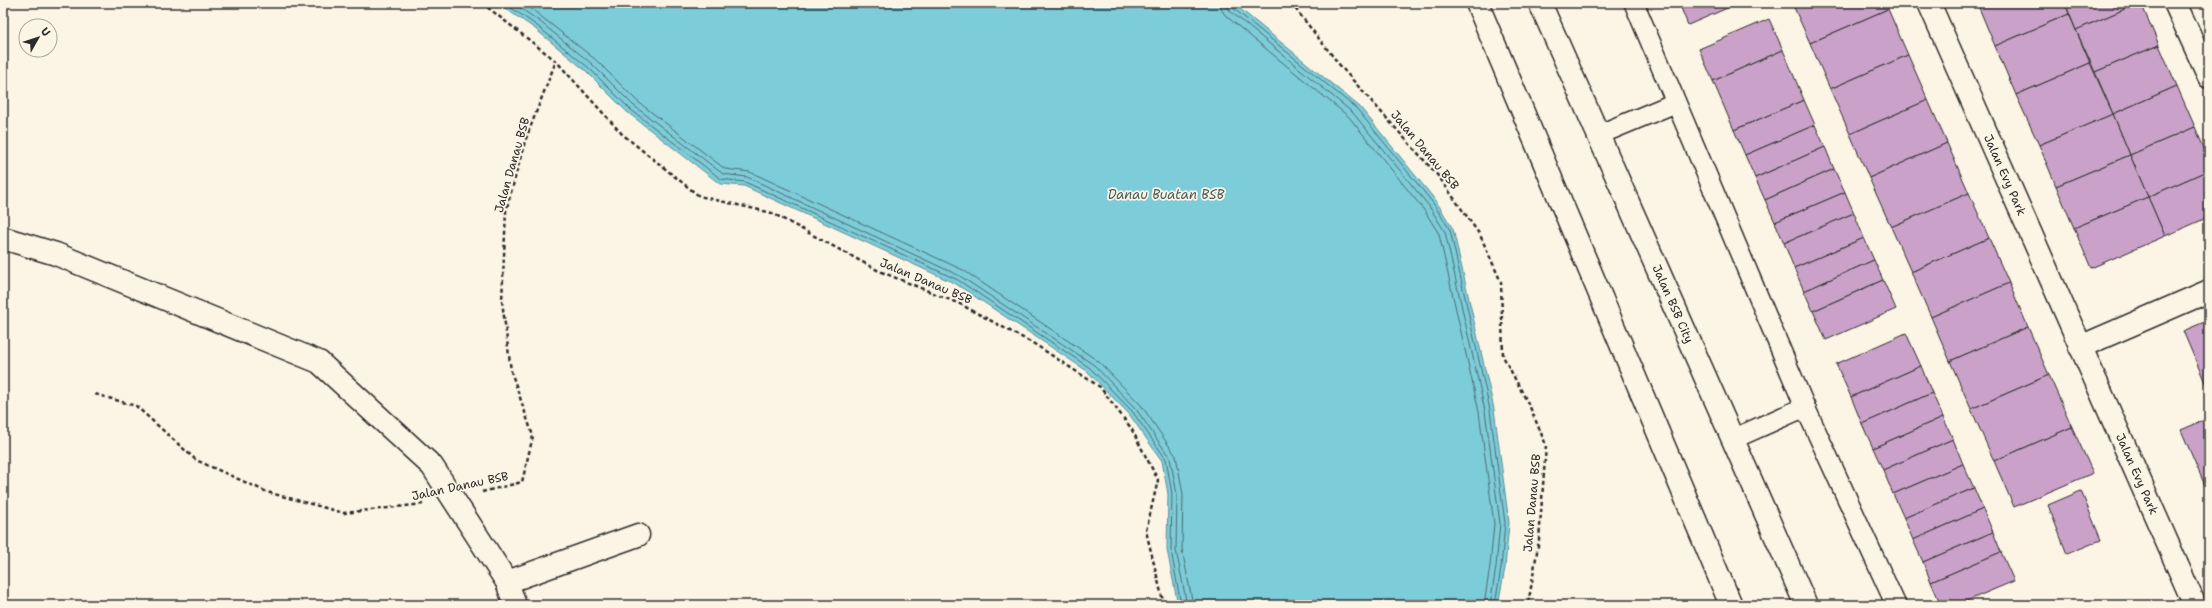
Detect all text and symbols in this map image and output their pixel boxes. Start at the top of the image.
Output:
north arrow [18,18,58,58]
text: U [37,24,54,40]
street label: Jalan Danau BSB [1387,107,1463,193]
street label: Jalan Danau BSB [491,115,533,215]
street label: Jalan Evy Park [1980,132,2030,218]
water label: Danau Buatan BSB [1108,186,1225,203]
street label: Jalan Danau BSB [878,254,974,308]
street label: Jalan BSB City [1649,262,1697,346]
street label: Jalan Evy Park [2112,431,2162,517]
street label: Jalan Danau BSB [1520,453,1544,553]
street label: Jalan Danau BSB [410,468,510,504]

